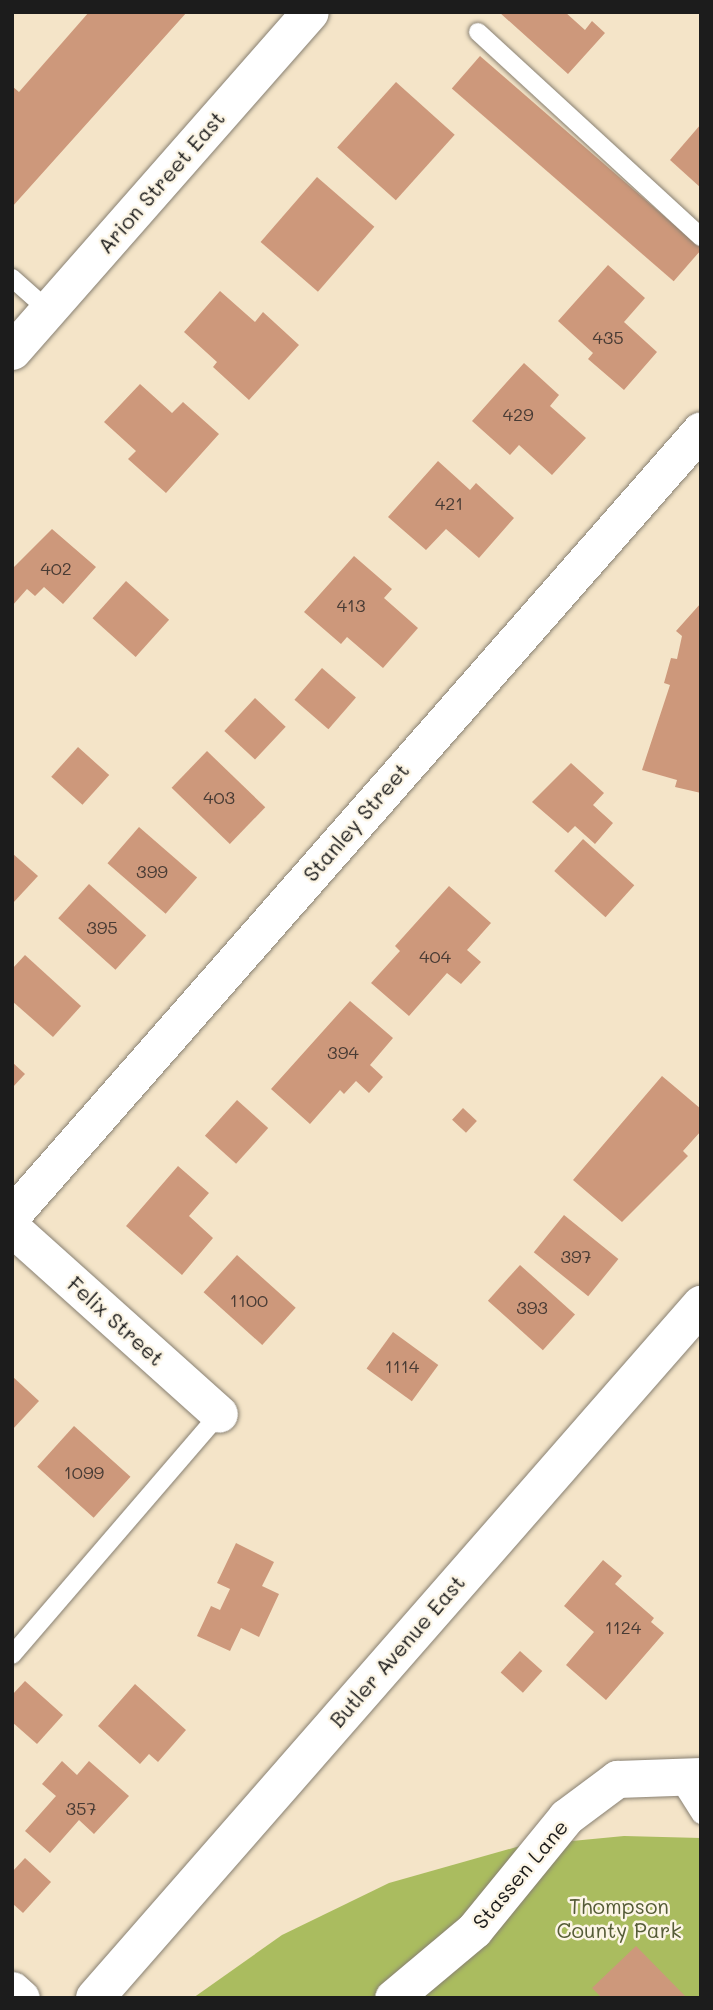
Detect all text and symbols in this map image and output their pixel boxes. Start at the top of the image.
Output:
street label: Arion Street East [92,106,230,258]
house number: 435 [592,326,624,348]
house number: 429 [502,403,534,425]
house number: 421 [435,492,463,514]
house number: 402 [40,557,72,579]
house number: 413 [336,594,366,616]
street label: Stanley Street [298,758,414,886]
house number: 403 [203,786,235,808]
house number: 399 [136,860,168,882]
house number: 395 [86,916,118,938]
house number: 404 [419,945,451,967]
house number: 394 [327,1041,359,1063]
house number: 397 [560,1245,592,1267]
street label: Felix Street [63,1271,169,1371]
house number: 1100 [230,1289,268,1311]
house number: 393 [516,1296,548,1318]
house number: 1114 [385,1355,419,1377]
house number: 1099 [64,1461,104,1483]
street label: Butler Avenue East [324,1570,470,1732]
house number: 1124 [605,1616,641,1638]
house number: 357 [65,1797,97,1819]
street label: Stassen Lane [467,1814,573,1934]
park label: Thompson County Park [556,1893,682,1943]

